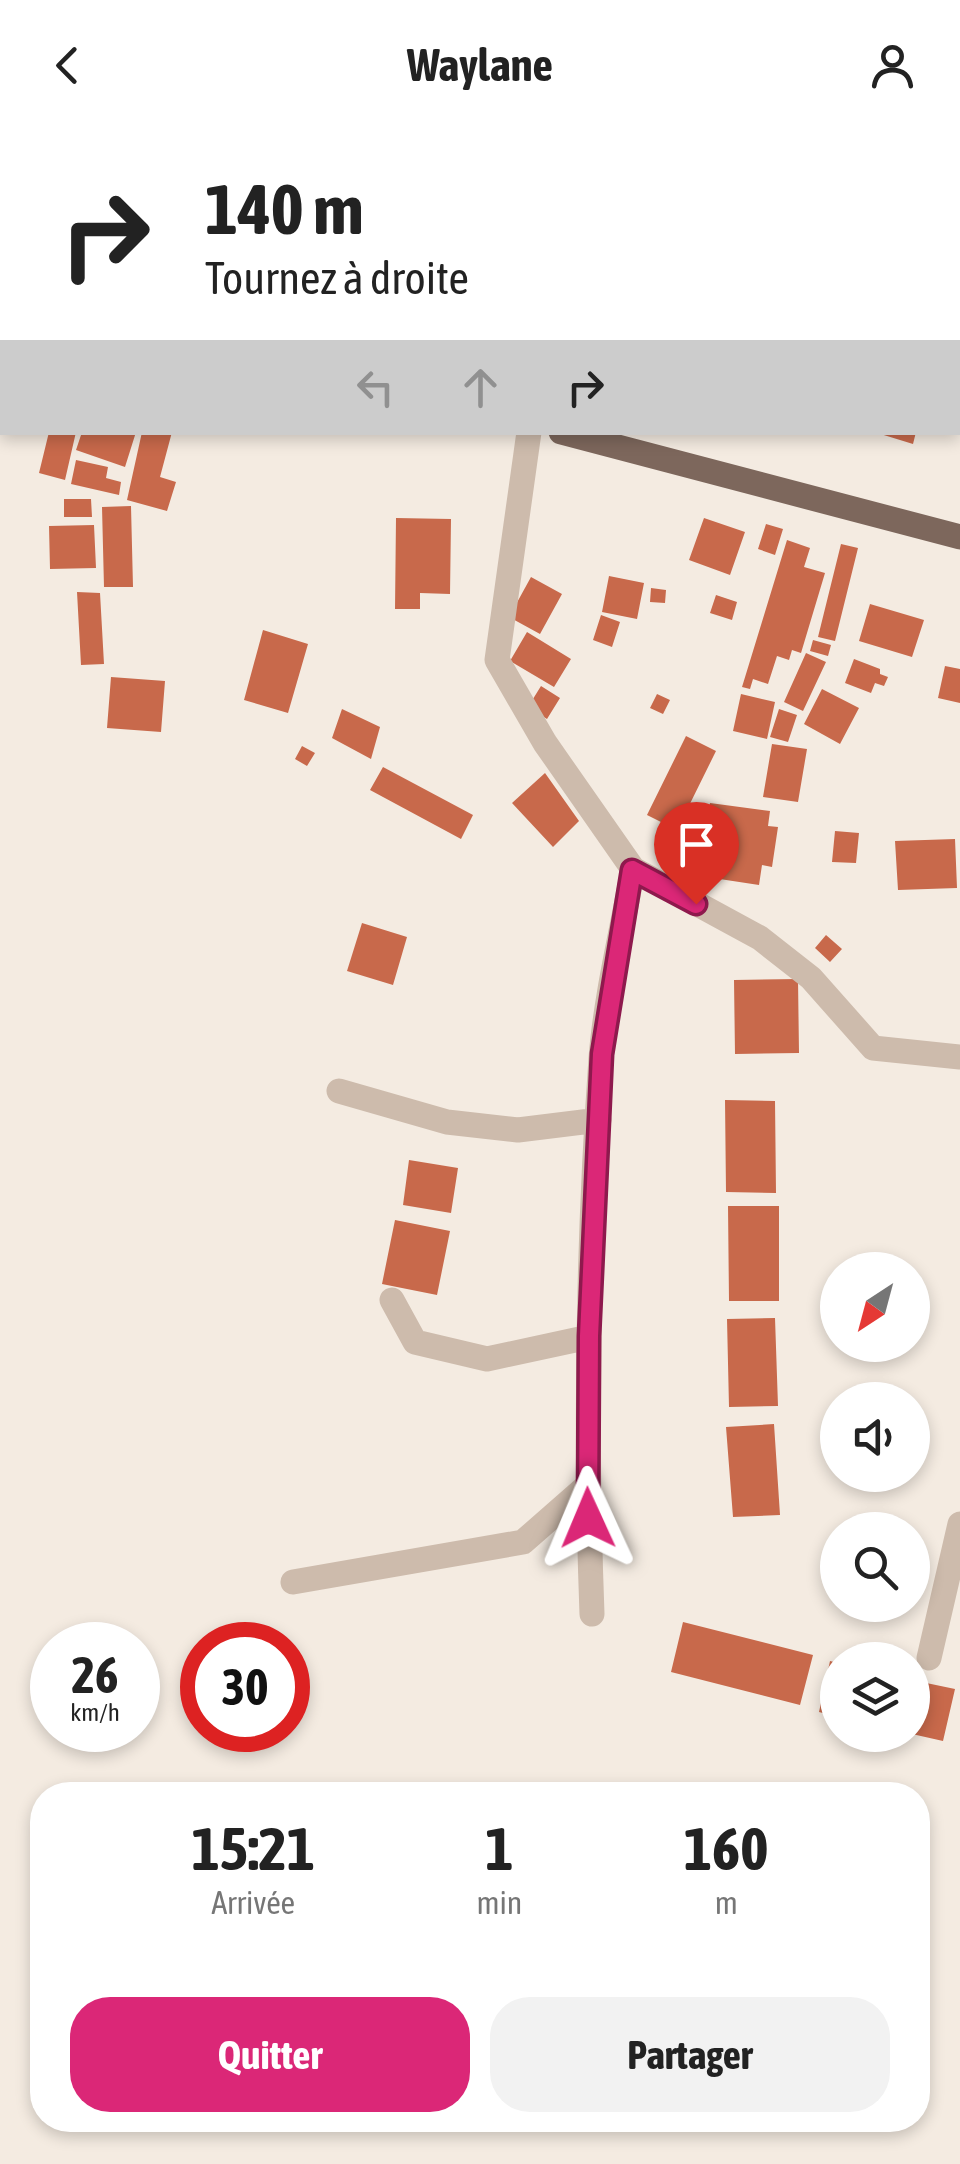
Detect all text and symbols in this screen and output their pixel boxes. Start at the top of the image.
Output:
icon: back [40,38,95,93]
icon: person [865,38,920,93]
text: Waylane [407,39,553,91]
text: 140 m [205,169,364,249]
icon: right [40,170,170,300]
text: Tournez à droite [205,252,469,304]
icon: left [348,360,403,415]
icon: ahead [453,360,508,415]
icon: right [558,360,613,415]
pin [654,802,739,905]
icon: arrive [669,817,724,872]
north arrow [820,1252,930,1362]
map controls [820,1252,930,1752]
button: sound [820,1382,930,1492]
position arrow [536,1466,640,1570]
button: search [820,1512,930,1622]
speed limit sign: 30 [180,1622,310,1752]
button: layers [820,1642,930,1752]
text: 26 [71,1646,118,1704]
text: km/h [70,1698,120,1726]
text: 15:21 [191,1814,315,1883]
text: 1 [485,1814,514,1883]
text: 160 [684,1814,768,1883]
text: Arrivée [211,1884,295,1921]
text: min [476,1884,522,1921]
text: m [715,1884,738,1921]
button: Quitter [70,1997,470,2112]
button: Partager [490,1997,890,2112]

